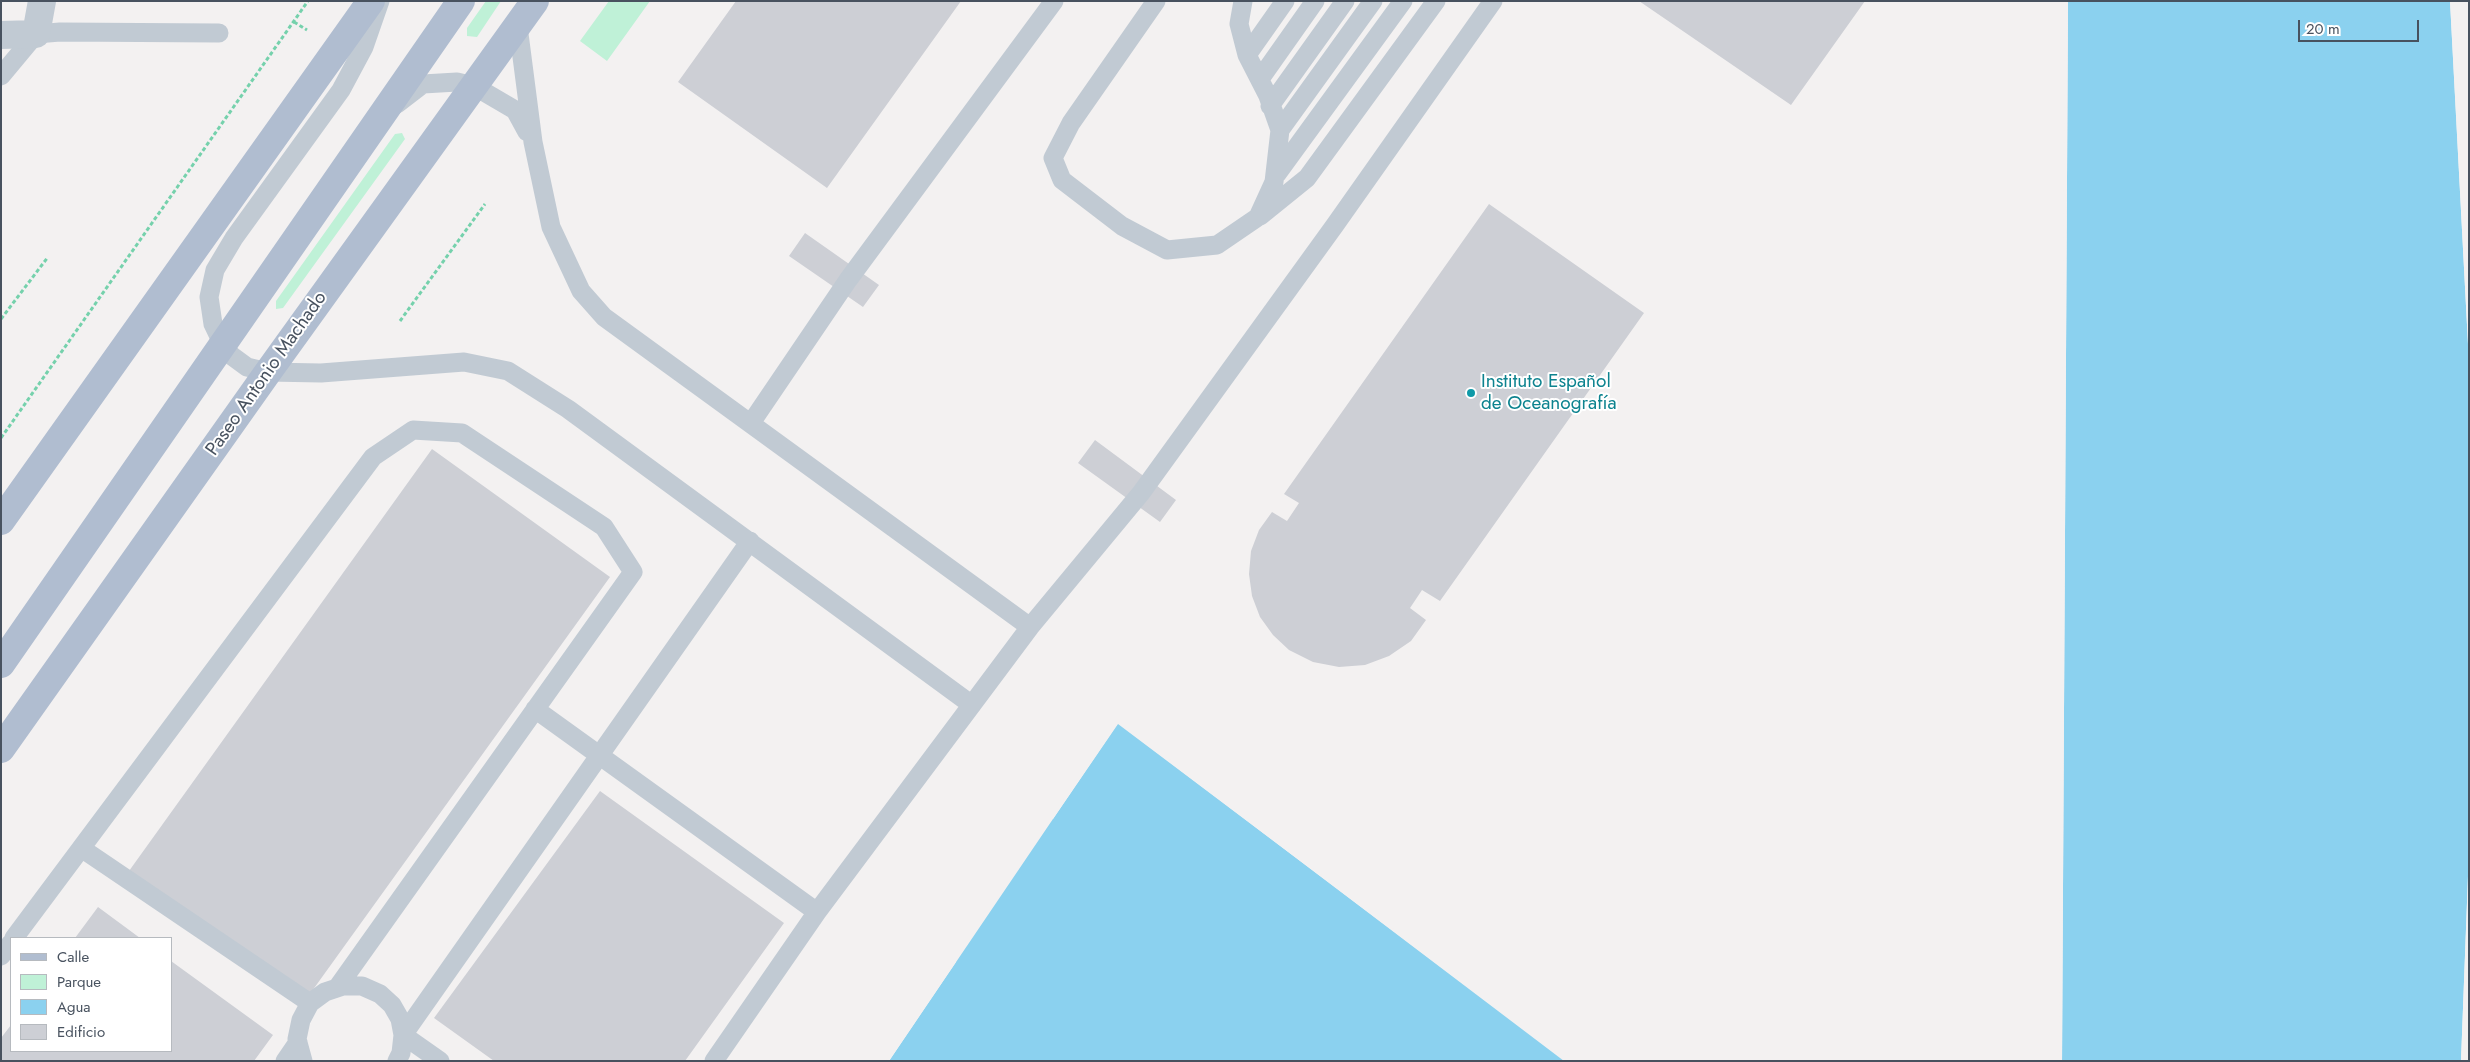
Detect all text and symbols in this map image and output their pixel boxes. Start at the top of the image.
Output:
scale bar [2300,10,2421,42]
text: 20 m [2306,18,2340,40]
street label: Paseo Antonio Machado [202,288,332,460]
place label: Instituto Español de Oceanografía [1481,371,1617,415]
marker: Instituto Español de Oceanografía [1465,387,1477,399]
legend [10,937,172,1052]
text: Calle [57,946,89,968]
text: Parque [57,971,101,993]
text: Agua [57,996,91,1018]
text: Edificio [57,1021,105,1043]

